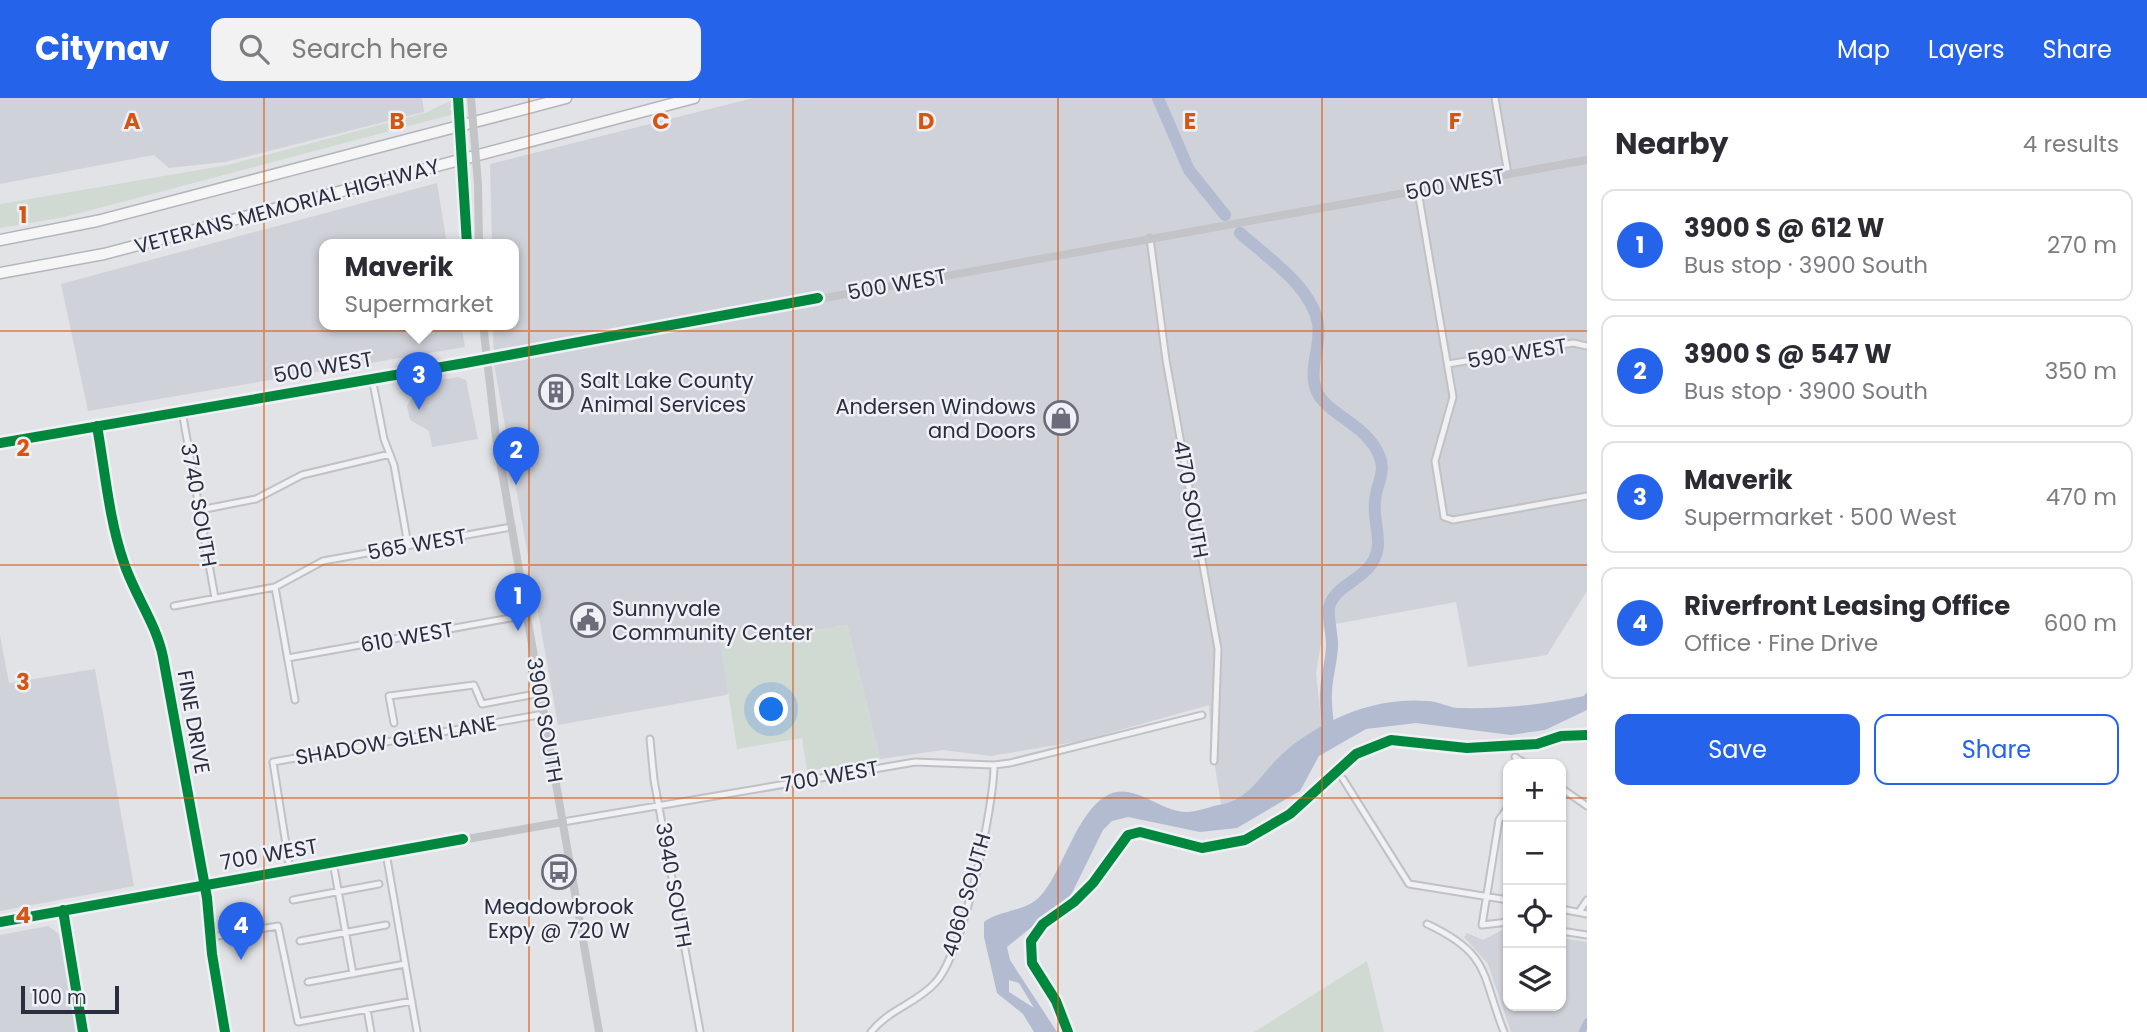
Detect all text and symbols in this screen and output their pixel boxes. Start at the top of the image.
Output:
search box [211,18,701,81]
text: Citynav [35,25,169,72]
icon: search [235,30,273,68]
text: Search here [291,31,448,67]
text: Map [1837,33,1890,66]
text: Layers [1928,33,2004,66]
text: Share [2042,33,2112,66]
text: A [124,105,141,137]
text: B [389,105,405,137]
text: C [652,105,670,137]
text: D [918,105,934,137]
text: E [1184,105,1196,137]
text: F [1449,105,1461,137]
text: Nearby [1615,122,1729,165]
text: 4 results [2023,128,2119,160]
street label: VETERANS MEMORIAL HIGHWAY [131,151,443,261]
street label: 500 WEST [1403,161,1507,207]
text: 1 [19,199,27,231]
text: 3900 S @ 612 W [1684,210,1884,246]
text: 1 [1636,229,1644,261]
text: 270 m [2047,229,2117,261]
popup [319,239,519,330]
text: Maverik [345,249,453,285]
text: Bus stop · 3900 South [1684,249,1928,281]
street label: 500 WEST [845,261,949,307]
text: Supermarket [345,288,493,320]
street label: 590 WEST [1465,331,1569,375]
text: 3900 S @ 547 W [1684,336,1892,372]
street label: 500 WEST [271,344,375,390]
pin: 3 [396,352,442,410]
text: 2 [1633,355,1647,387]
text: 350 m [2045,355,2117,387]
place label: Salt Lake County Animal Services [580,366,754,419]
building icon: Salt Lake County Animal Services [537,373,575,411]
text: Bus stop · 3900 South [1684,375,1928,407]
place label: Andersen Windows and Doors [835,392,1036,445]
shop icon: Andersen Windows and Doors [1042,399,1080,437]
pin: 2 [493,427,539,485]
text: 2 [16,432,30,464]
street label: 4170 SOUTH [1166,438,1216,560]
street label: 3740 SOUTH [174,441,224,569]
text: Maverik [1684,462,1793,498]
text: 3 [1633,481,1647,513]
text: 470 m [2046,481,2117,513]
text: Supermarket · 500 West [1684,501,1957,533]
street label: 565 WEST [365,521,469,567]
pin: 1 [495,573,541,631]
text: Riverfront Leasing Office [1684,588,2010,624]
place label: Sunnyvale Community Center [612,594,813,647]
public building icon: Sunnyvale Community Center [569,601,607,639]
text: 4 [1632,607,1648,639]
text: 600 m [2044,607,2117,639]
street label: 610 WEST [358,615,456,659]
text: Office · Fine Drive [1684,627,1878,659]
street label: 3900 SOUTH [520,655,570,785]
text: 3 [16,666,30,698]
street label: FINE DRIVE [171,668,217,776]
your location [754,692,788,726]
street label: SHADOW GLEN LANE [293,708,499,772]
button: Save [1615,714,1860,785]
button: Share [1874,714,2119,785]
street label: 700 WEST [779,753,881,799]
map controls [1503,759,1566,1011]
button: + [1503,759,1566,822]
street label: 3940 SOUTH [649,820,699,950]
button: − [1503,822,1566,885]
street label: 4060 SOUTH [934,830,998,960]
street label: 700 WEST [218,831,320,877]
bus stop icon: Meadowbrook Expy @ 720 W [540,853,578,891]
button: locate [1503,885,1566,948]
place label: Meadowbrook Expy @ 720 W [484,892,634,945]
text: 4 [15,899,31,931]
pin: 4 [218,902,264,960]
button: layers [1503,948,1566,1011]
scale bar [21,983,119,1015]
text: 100 m [32,984,87,1011]

